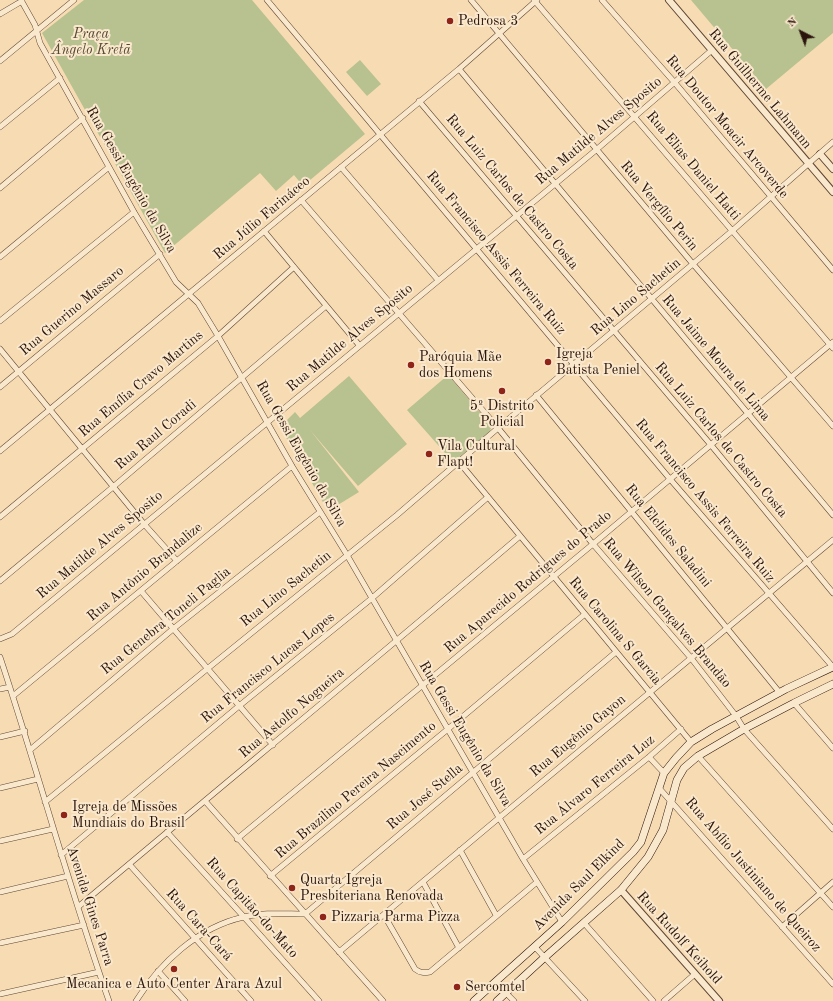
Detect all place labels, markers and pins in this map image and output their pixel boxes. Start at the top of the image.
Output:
place label: Pedrosa 3 [458,13,518,29]
marker: Pedrosa 3 [445,16,455,26]
place label: Igreja Batista Peniel [556,346,640,378]
place label: Paróquia Mãe dos Homens [419,349,502,382]
marker: Igreja Batista Peniel [543,357,553,367]
marker: Paróquia Mãe dos Homens [406,360,416,370]
marker: 5º Distrito Policial [497,386,507,396]
place label: 5º Distrito Policial [470,398,534,430]
place label: Vila Cultural Flapt! [437,438,515,470]
marker: Vila Cultural Flapt! [424,449,434,459]
place label: Igreja de Missões Mundiais do Brasil [72,799,185,832]
marker: Igreja de Missões Mundiais do Brasil [59,810,69,820]
place label: Quarta Igreja Presbiteriana Renovada [300,872,443,904]
marker: Quarta Igreja Presbiteriana Renovada [287,883,297,893]
place label: Pizzaria Parma Pizza [331,909,460,925]
marker: Pizzaria Parma Pizza [318,912,328,922]
marker: Mecanica e Auto Center Arara Azul [169,964,179,974]
place label: Mecanica e Auto Center Arara Azul [66,976,282,992]
place label: Sercomtel [465,979,525,995]
marker: Sercomtel [452,982,462,992]

